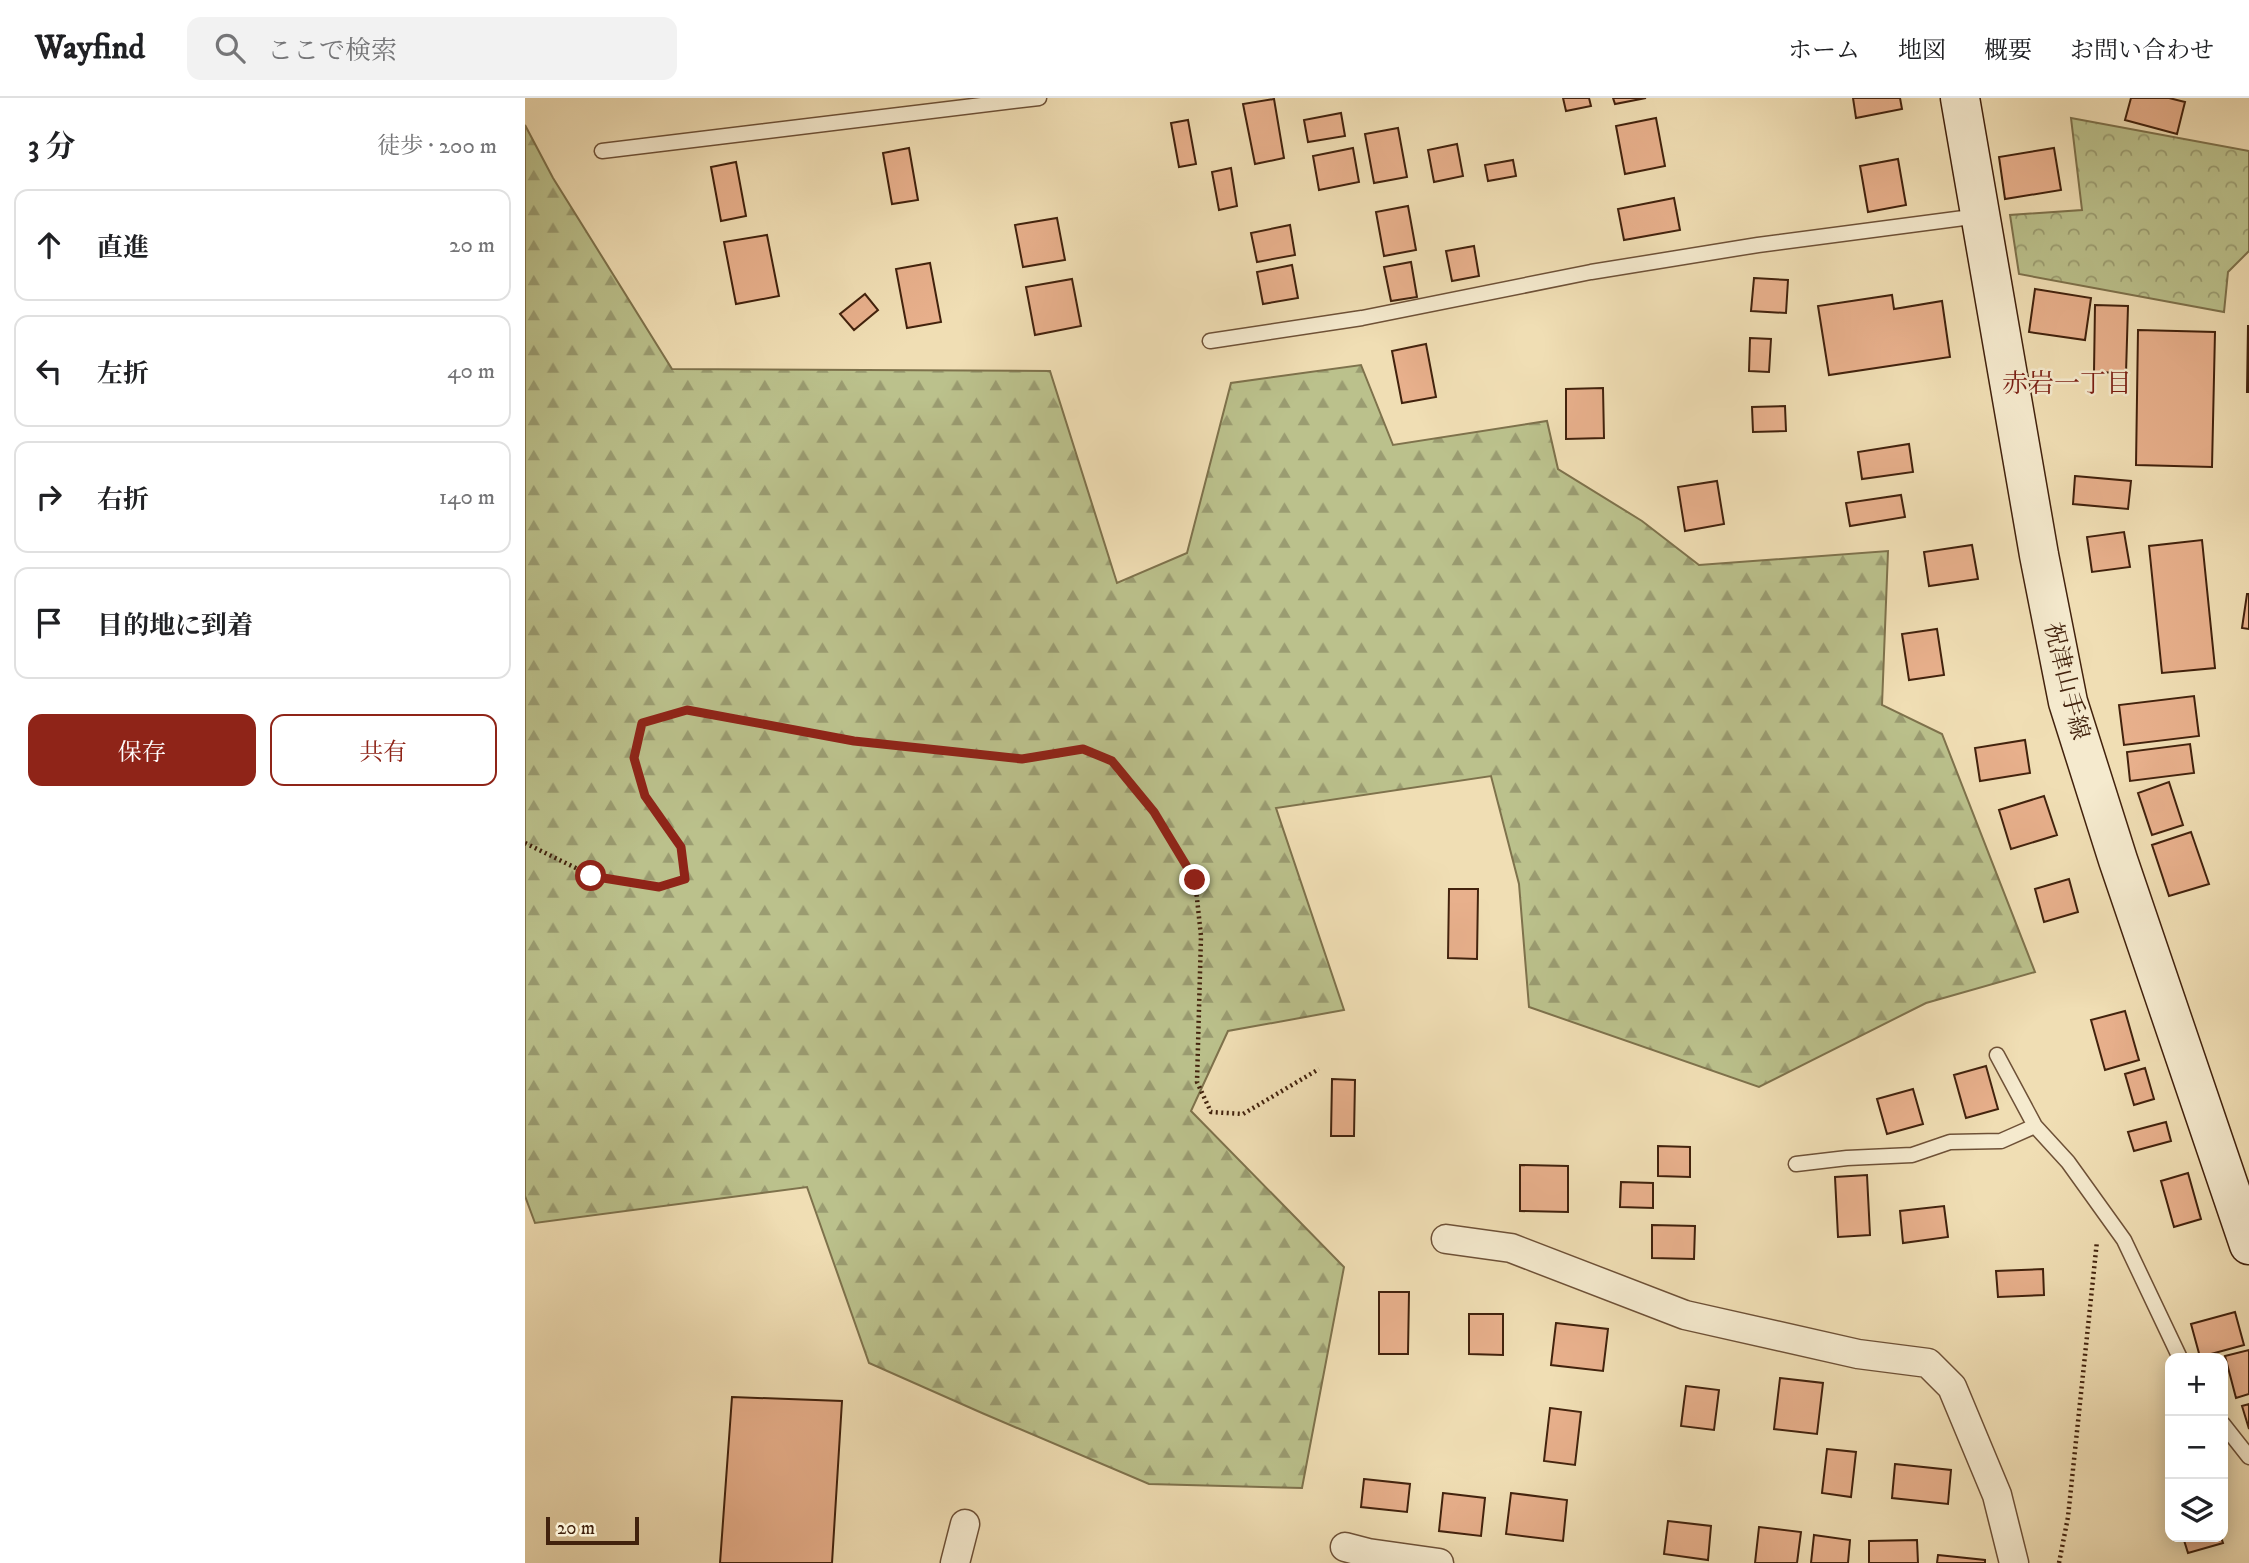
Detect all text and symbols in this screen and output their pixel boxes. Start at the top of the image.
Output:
search box [187,17,677,80]
text: Wayfind [35,28,145,69]
icon: search [211,29,249,67]
text: ここで検索 [267,35,397,68]
text: ホーム [1788,36,1860,66]
text: 地図 [1898,36,1946,66]
text: 概要 [1984,36,2032,66]
text: お問い合わせ [2070,36,2214,66]
text: 3 分 [28,129,76,166]
text: 徒歩 · 200 m [377,132,497,161]
icon: ahead [30,226,68,264]
text: 20 m [449,231,495,260]
text: 直進 [97,232,149,265]
icon: left [30,352,68,390]
text: 40 m [447,357,495,386]
text: 左折 [97,358,149,391]
district label: 赤岩一丁目 [2002,368,2132,401]
icon: right [30,478,68,516]
text: 140 m [439,483,495,512]
text: 右折 [97,484,149,517]
icon: arrive [30,604,68,642]
text: 目的地に到着 [97,610,253,643]
street label: 祝津山手線 [2037,619,2095,743]
button: 保存 [28,714,256,786]
button: 共有 [270,714,497,786]
route start [575,860,606,891]
route end [1179,864,1210,895]
map controls [2165,1353,2228,1542]
button: + [2165,1353,2228,1416]
button: − [2165,1416,2228,1479]
button: layers [2165,1479,2228,1542]
scale bar [546,1514,639,1546]
text: 20 m [557,1517,595,1540]

